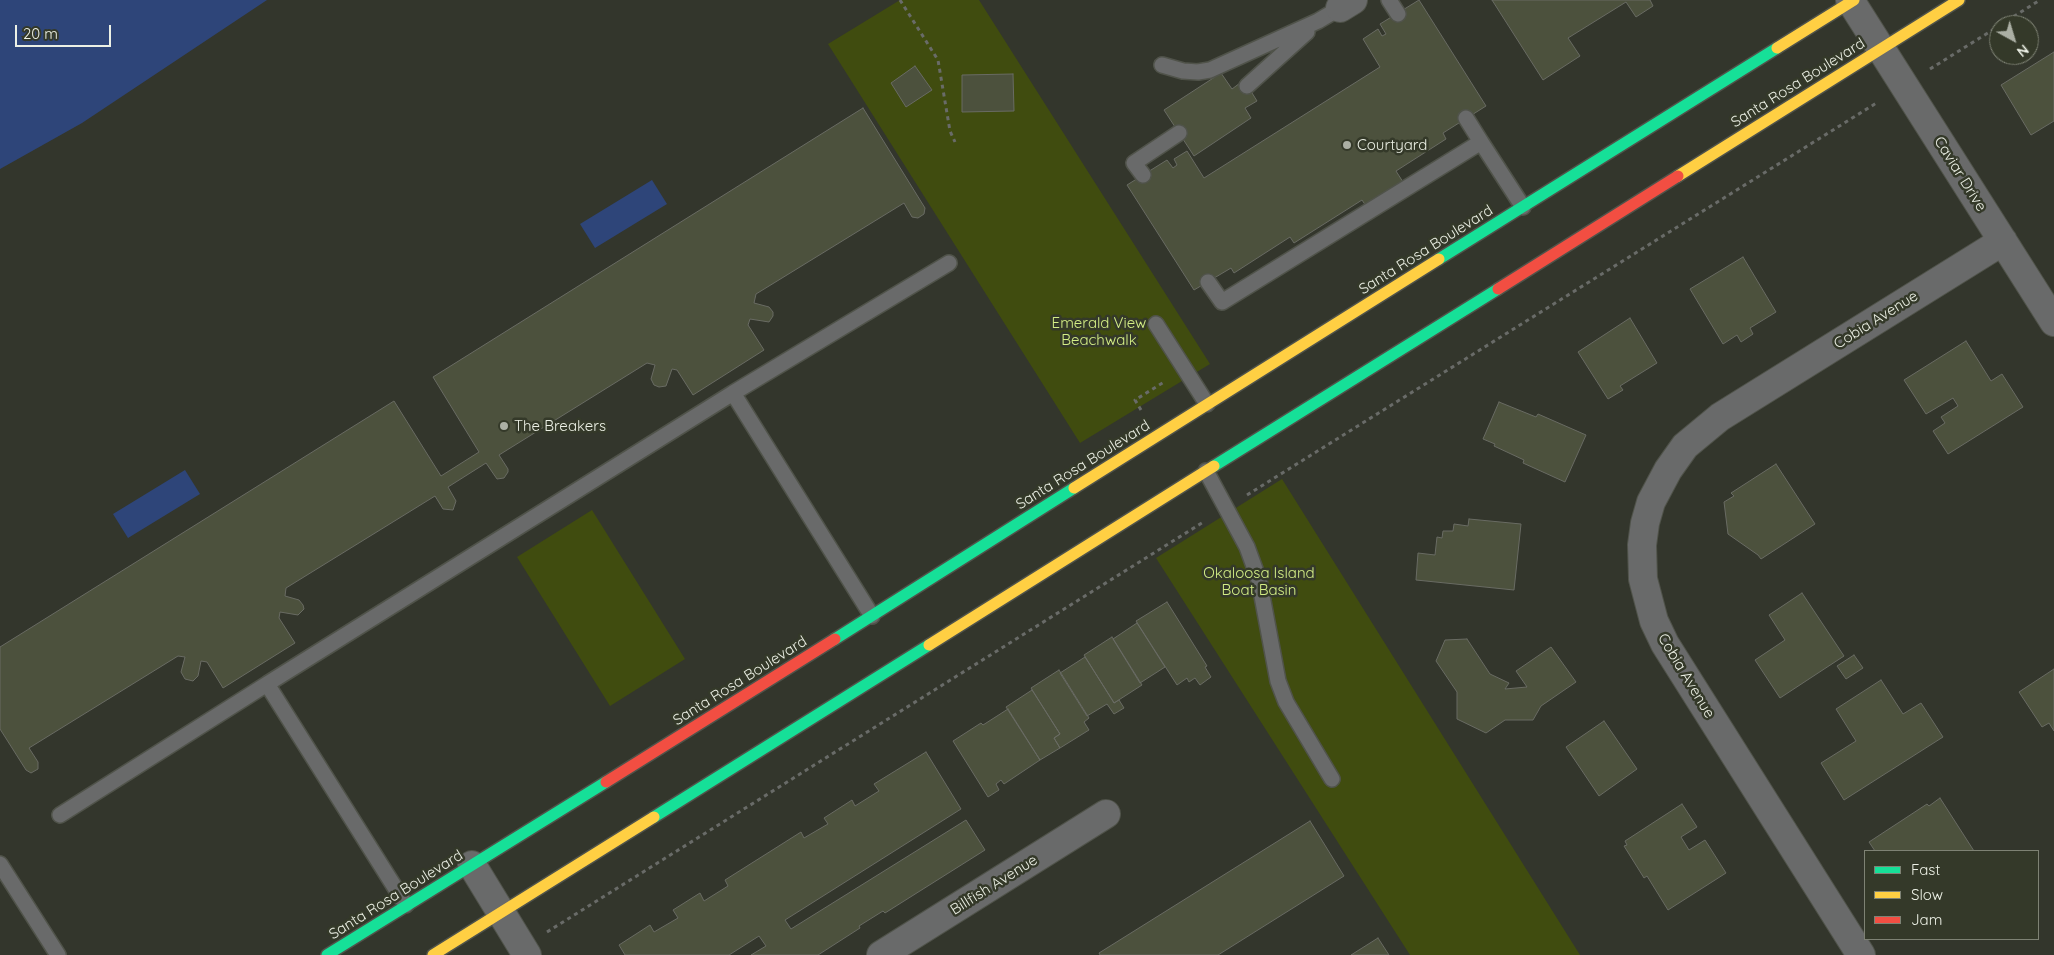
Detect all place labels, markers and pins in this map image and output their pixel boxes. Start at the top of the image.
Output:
place label: Courtyard [1357,136,1427,154]
marker: Courtyard [1341,139,1353,151]
place label: The Breakers [514,417,606,435]
marker: The Breakers [498,420,510,432]

